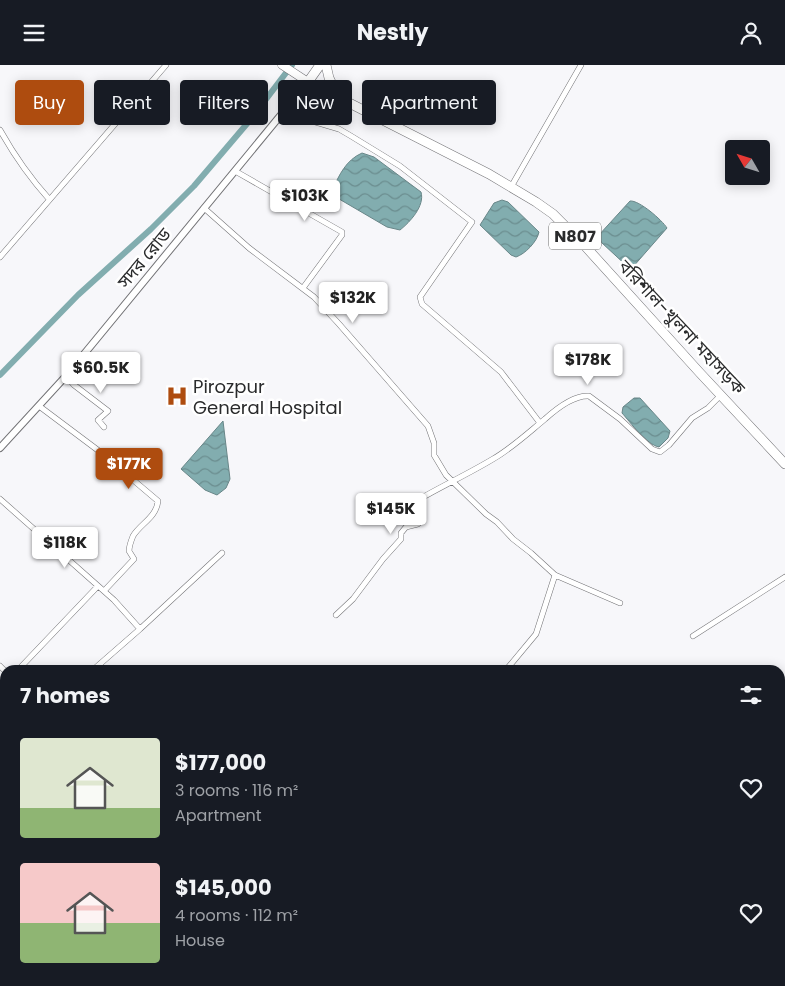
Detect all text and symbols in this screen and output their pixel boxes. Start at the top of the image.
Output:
text: Nestly [357,17,428,48]
icon: menu [20,19,48,47]
icon: person [737,19,765,47]
chip: Buy [15,80,84,125]
chip: Rent [94,80,170,125]
chip: Filters [180,80,268,125]
chip: New [278,80,352,125]
chip: Apartment [362,80,496,125]
north arrow [725,140,770,185]
map controls [725,140,770,185]
pin: $103K [270,179,340,222]
text: $103K [281,184,329,207]
street label: সদর রোড [111,222,177,294]
road number: N807 [549,223,601,250]
street label: বরিশাল-খুলনা মহাসড়ক [612,253,751,400]
pin: $132K [318,281,388,324]
text: $132K [330,286,376,309]
pin: $178K [553,343,623,386]
text: $178K [565,348,611,371]
pin: $60.5K [60,351,142,394]
text: $60.5K [72,356,130,379]
place label: Pirozpur General Hospital [193,374,342,420]
hospital icon: Pirozpur General Hospital [164,383,190,409]
pin: $177K [94,447,164,490]
text: $177K [107,452,151,475]
pin: $145K [356,493,426,535]
text: $145K [367,497,415,520]
pin: $118K [30,527,100,569]
text: $118K [43,531,87,554]
text: 7 homes [20,681,110,710]
icon: filters [737,681,765,709]
text: $177,000 [175,748,266,777]
icon: home [60,758,120,818]
icon: heart [737,774,765,802]
text: 3 rooms · 116 m² [175,779,298,802]
text: Apartment [175,804,262,827]
text: $145,000 [175,873,272,902]
icon: home [60,883,120,943]
icon: heart [737,899,765,927]
text: 4 rooms · 112 m² [175,904,298,927]
text: House [175,929,225,952]

